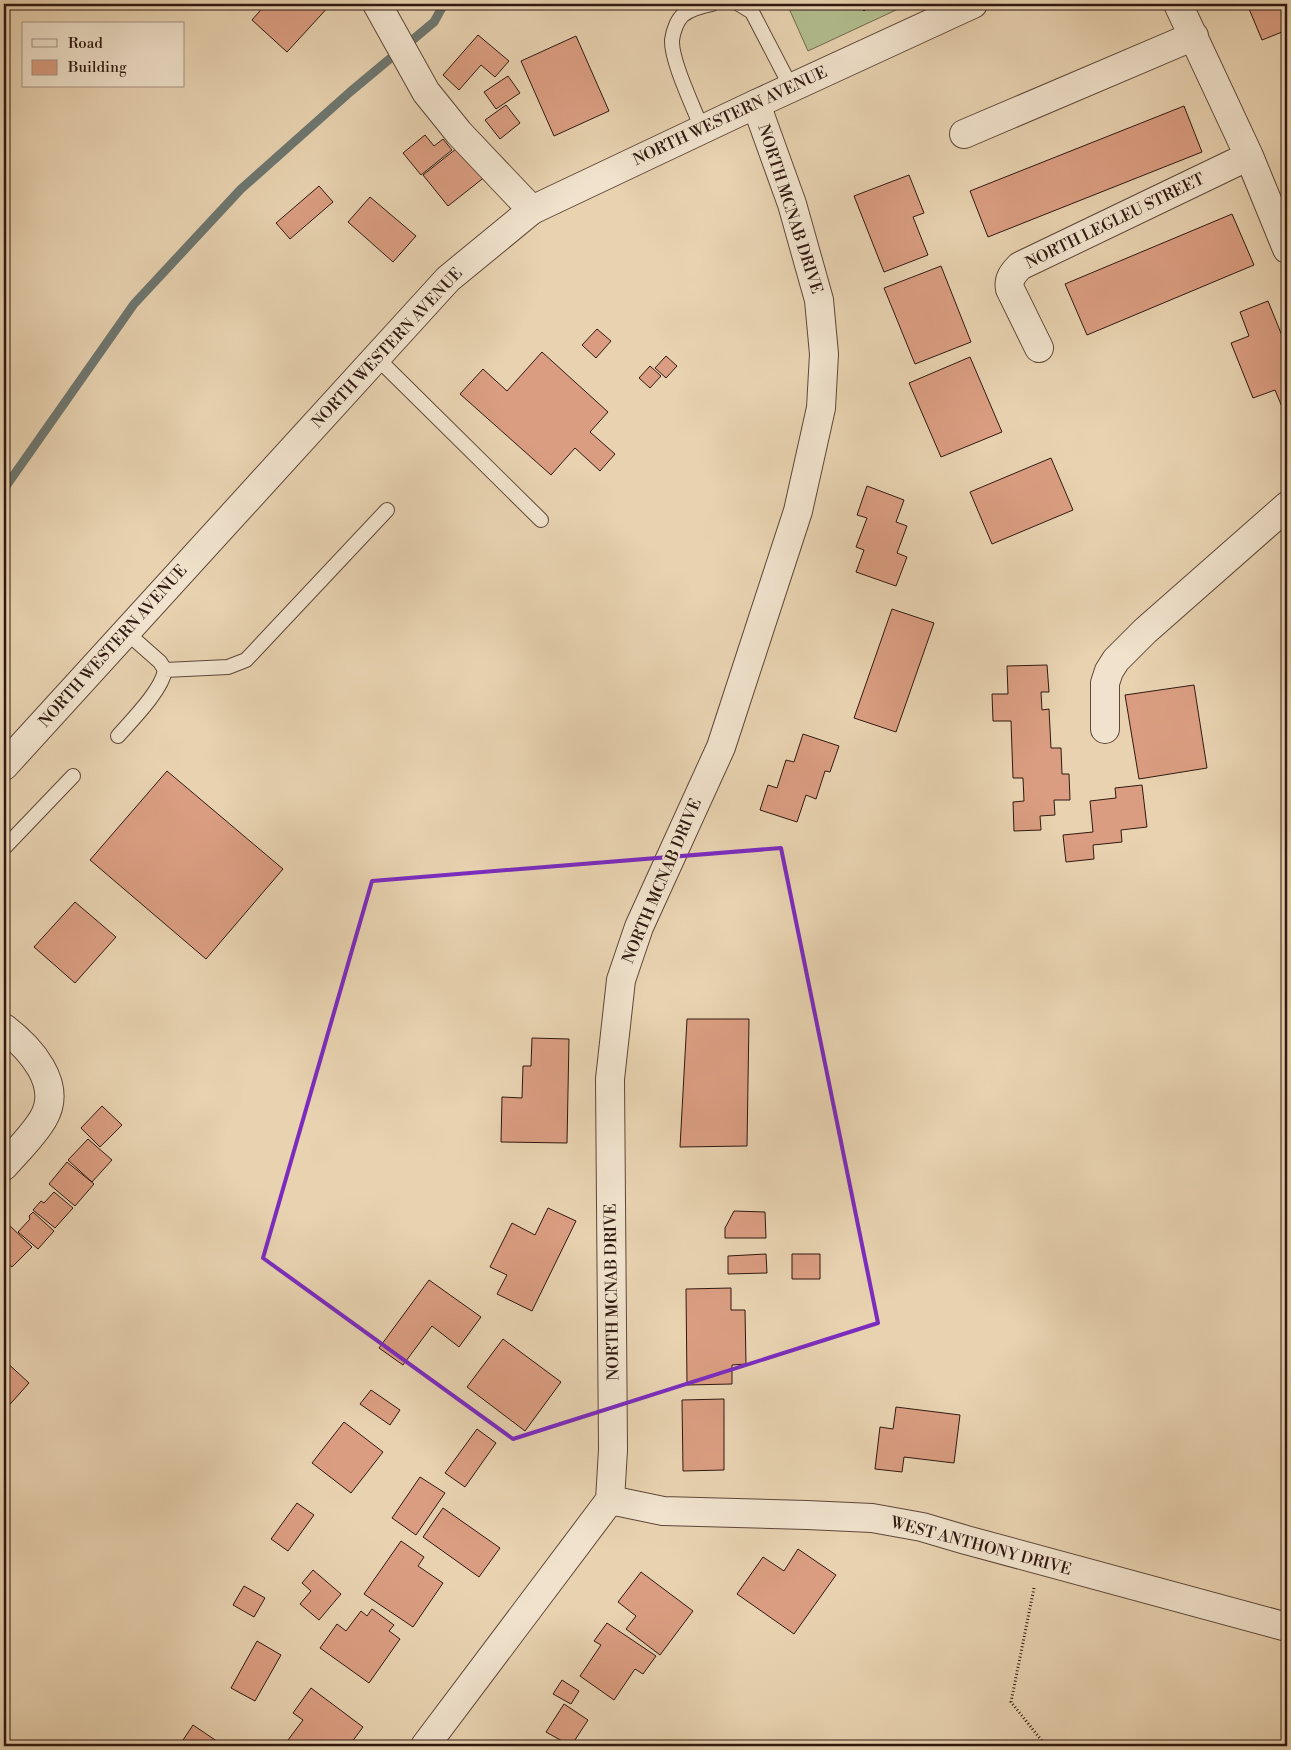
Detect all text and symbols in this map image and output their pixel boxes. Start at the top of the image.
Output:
legend [22,22,185,88]
text: Road [68,34,103,53]
text: Building [67,58,127,77]
street label: NORTH WESTERN AVENUE [630,62,830,170]
street label: NORTH MCNAB DRIVE [753,122,827,296]
street label: NORTH LEGLEU STREET [1022,169,1208,273]
street label: NORTH WESTERN AVENUE [307,264,467,432]
street label: NORTH WESTERN AVENUE [35,560,191,732]
street label: NORTH MCNAB DRIVE [618,796,706,966]
street label: NORTH MCNAB DRIVE [600,1203,624,1381]
street label: WEST ANTHONY DRIVE [887,1512,1074,1580]

